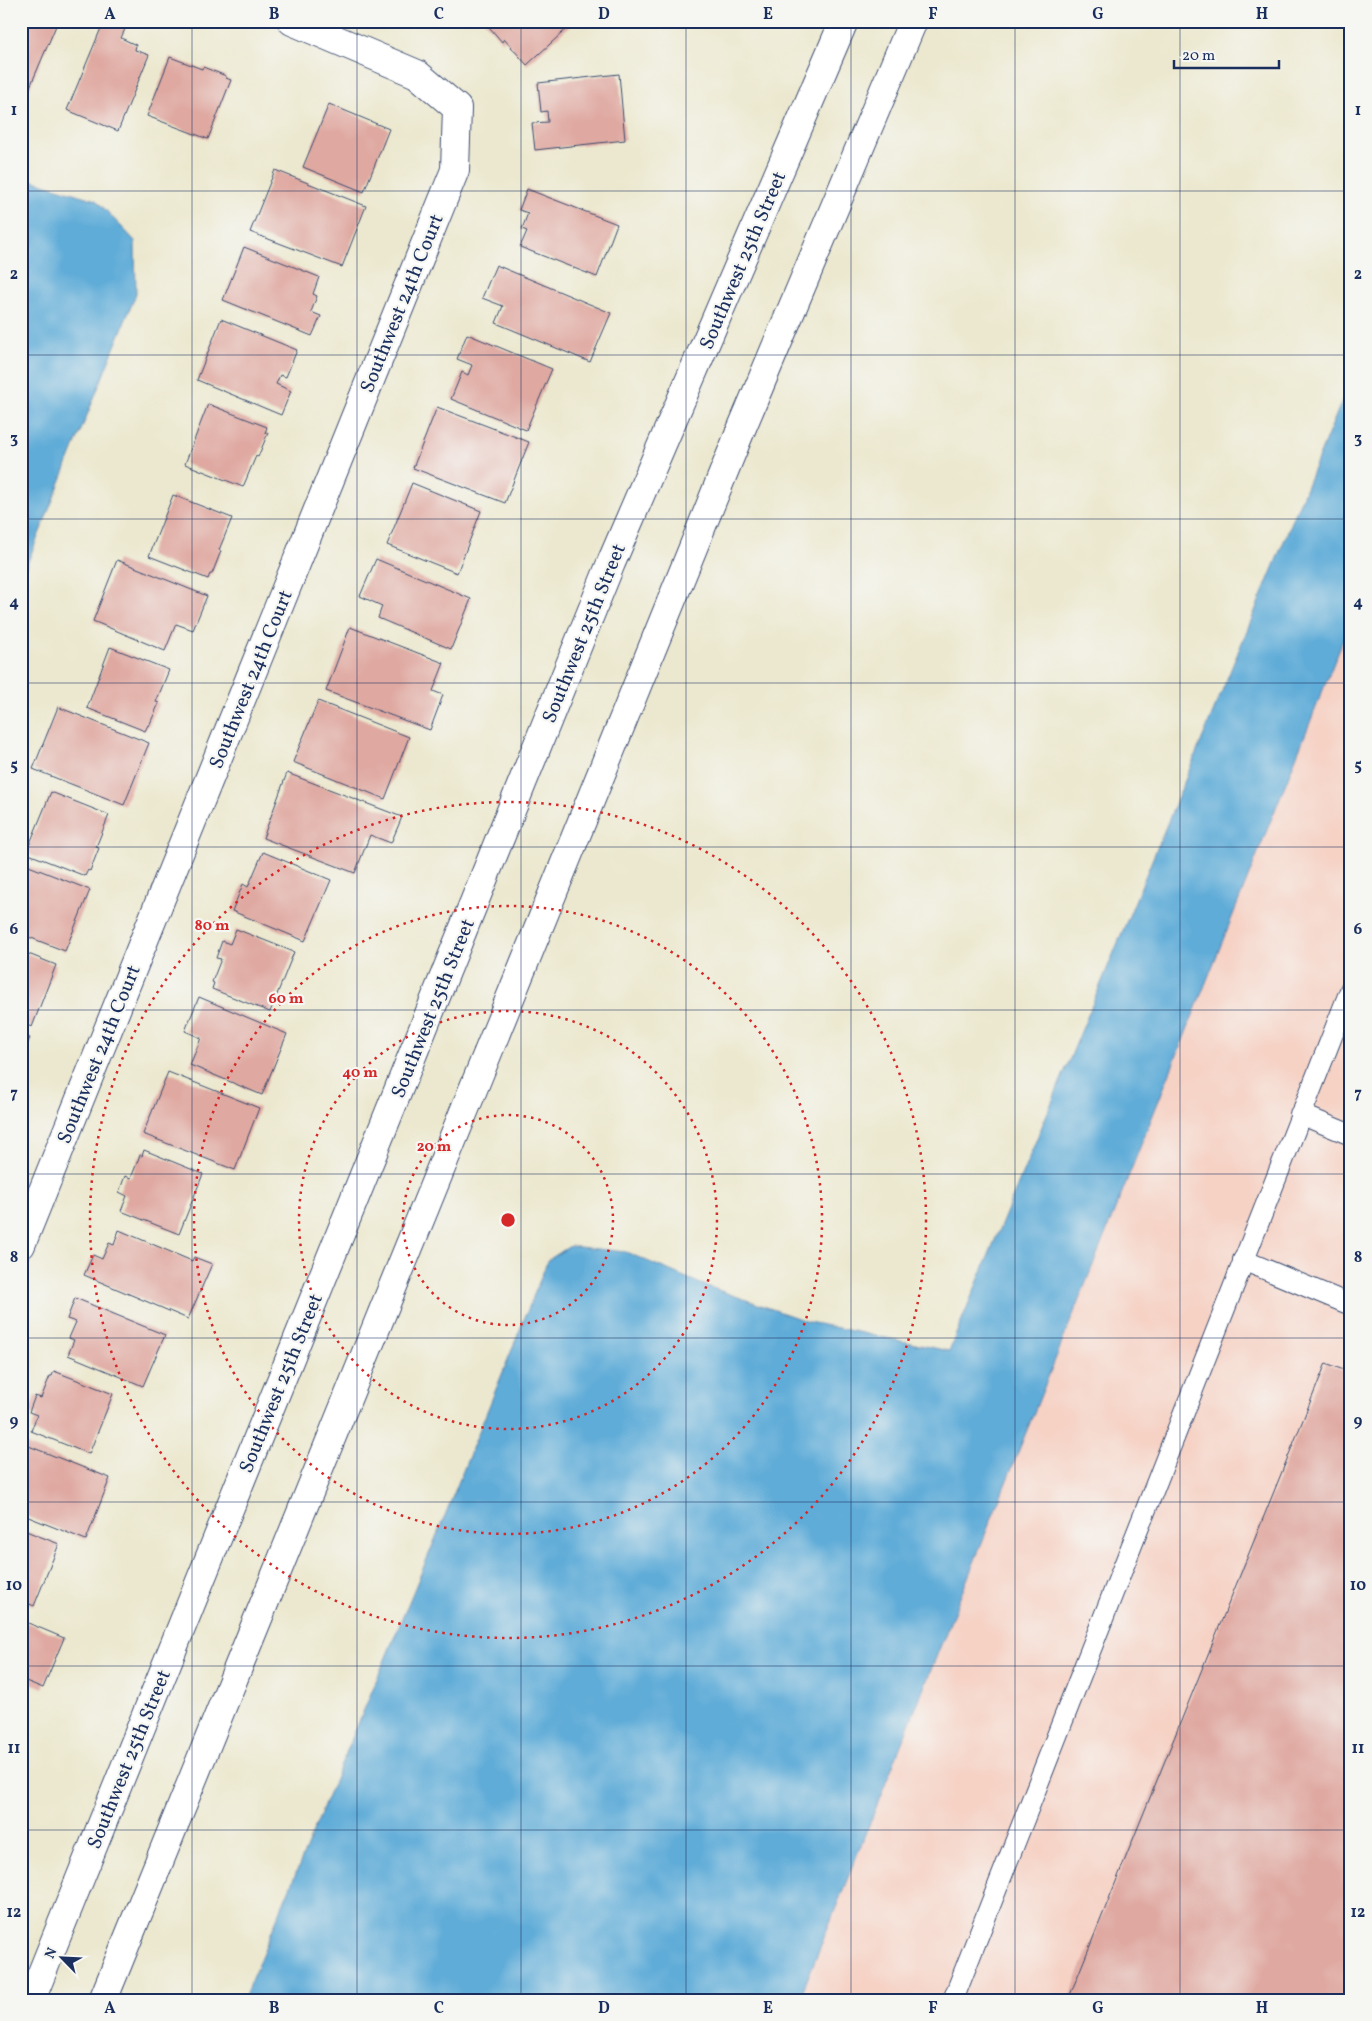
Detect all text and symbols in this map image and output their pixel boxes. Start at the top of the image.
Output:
text: A [104,4,116,26]
text: B [269,4,280,26]
text: C [434,4,444,26]
text: D [598,4,610,26]
text: E [763,4,773,26]
text: F [928,4,938,26]
text: G [1092,4,1104,26]
text: H [1256,4,1268,26]
scale bar [1174,38,1280,70]
text: 20 m [1182,46,1215,67]
text: 1 [11,100,17,122]
text: 1 [1355,100,1361,122]
street label: Southwest 25th Street [694,167,794,354]
street label: Southwest 24th Court [354,210,452,397]
text: 2 [10,264,18,286]
text: 2 [1354,264,1362,286]
text: 3 [10,428,18,450]
text: 3 [1354,428,1362,450]
street label: Southwest 25th Street [536,540,634,728]
street label: Southwest 24th Court [203,586,301,773]
text: 4 [9,592,19,614]
text: 4 [1353,592,1363,614]
text: 5 [10,755,18,777]
text: 5 [1354,755,1362,777]
street label: Southwest 25th Street [385,915,483,1103]
text: 80 m [195,916,230,937]
text: 6 [10,919,19,941]
text: 6 [1354,919,1363,941]
street label: Southwest 24th Court [51,961,149,1148]
text: 60 m [269,989,304,1010]
text: 40 m [342,1063,378,1084]
text: 7 [10,1083,18,1105]
text: 7 [1354,1083,1362,1105]
text: 20 m [417,1137,452,1158]
centre of rings [499,1211,517,1229]
text: 8 [10,1247,18,1269]
text: 8 [1354,1247,1362,1269]
street label: Southwest 25th Street [233,1290,331,1478]
text: 9 [10,1411,19,1433]
text: 9 [1354,1411,1363,1433]
text: 10 [6,1575,22,1597]
text: 10 [1350,1575,1366,1597]
street label: Southwest 25th Street [81,1666,179,1854]
text: 11 [8,1738,20,1760]
text: 11 [1352,1738,1364,1760]
text: 12 [7,1902,21,1924]
text: 12 [1351,1902,1365,1924]
north arrow [38,1934,88,1984]
text: N [41,1945,62,1962]
text: A [104,1998,116,2020]
text: B [269,1998,280,2020]
text: C [434,1998,444,2020]
text: D [598,1998,610,2020]
text: E [763,1998,773,2020]
text: F [928,1998,938,2020]
text: G [1092,1998,1104,2020]
text: H [1256,1998,1268,2020]

